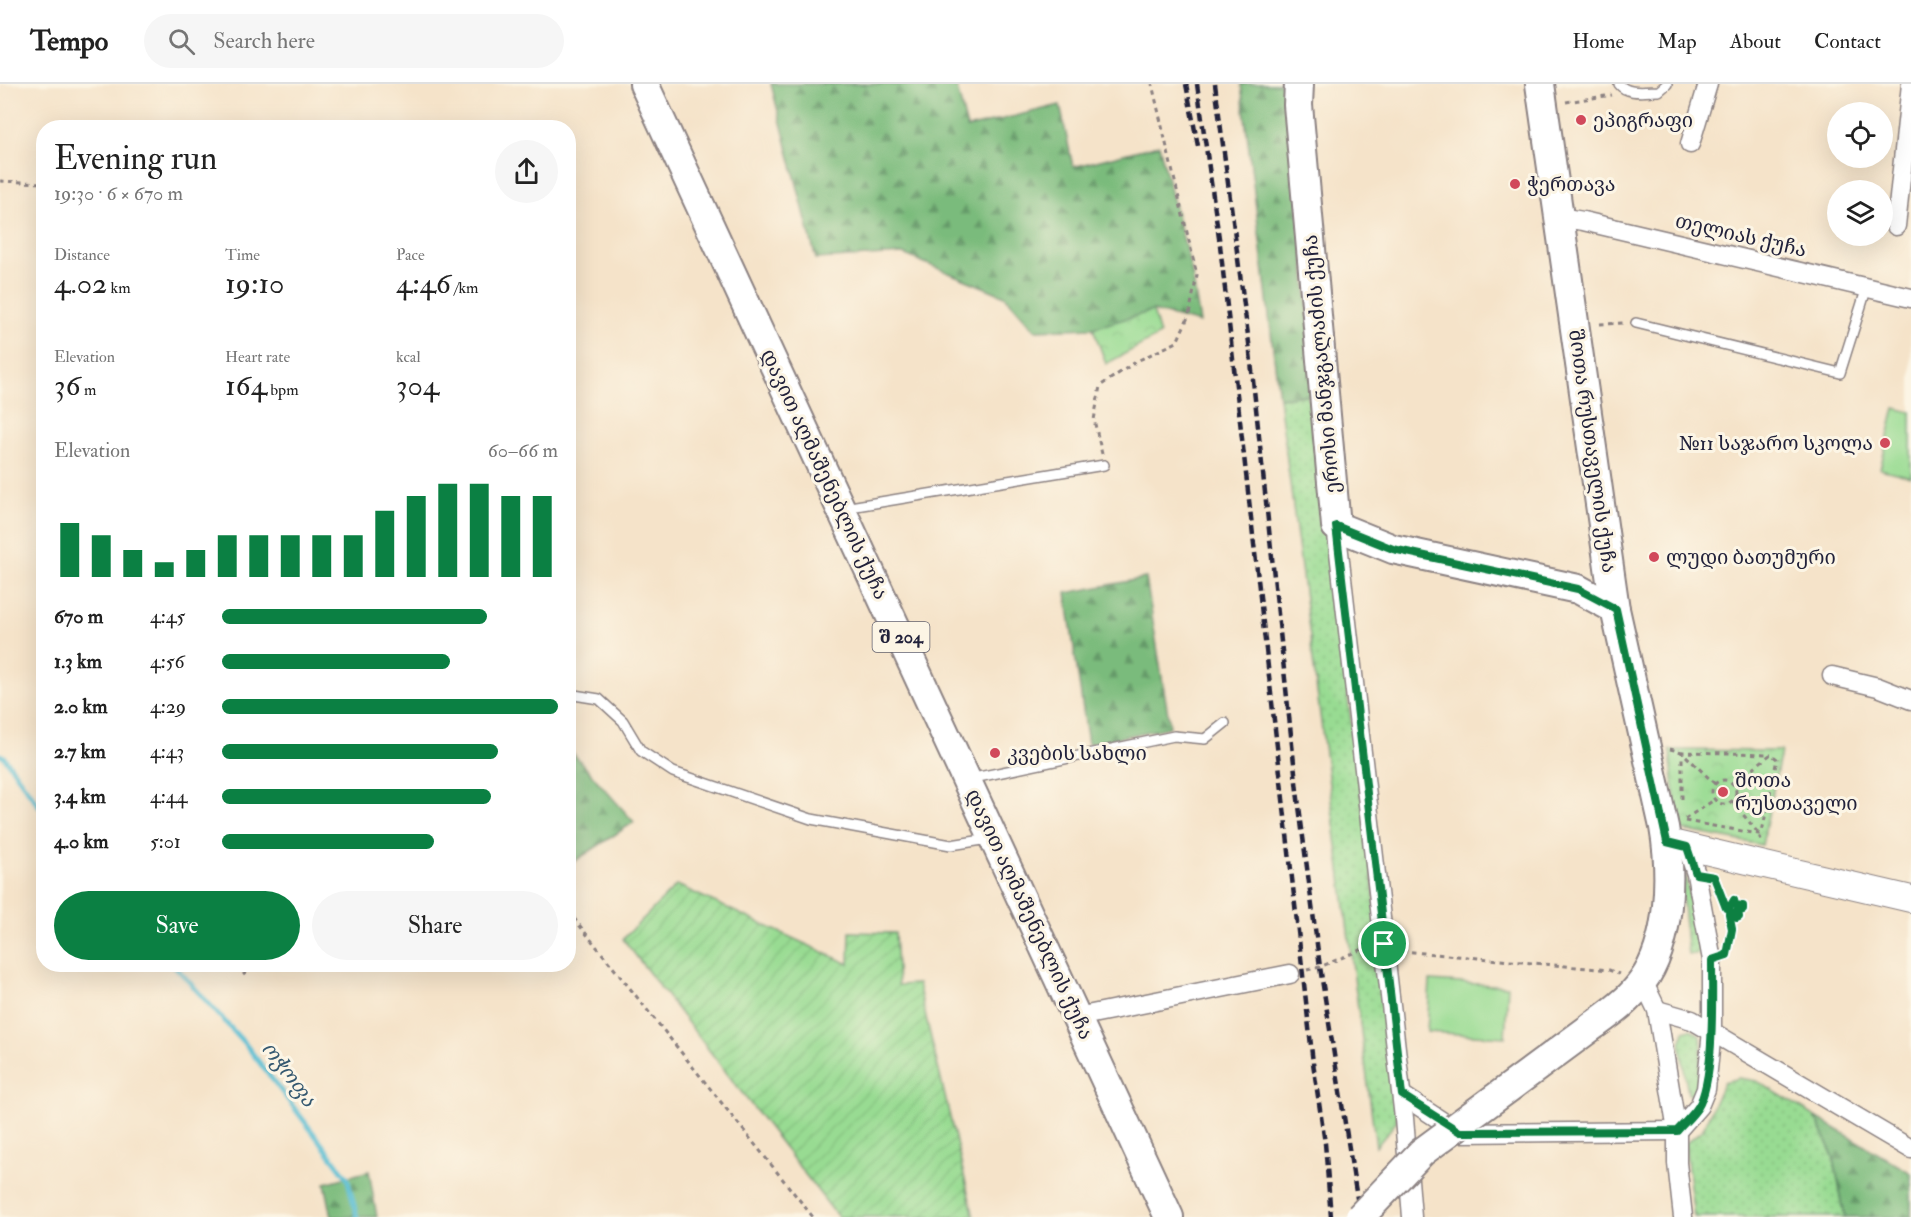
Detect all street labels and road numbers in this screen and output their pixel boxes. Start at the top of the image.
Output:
street label: თელიას ქუჩა [1673,208,1809,263]
street label: ეროსი მანჯგალაძის ქუჩა [1298,233,1345,494]
street label: შოთა რუსთაველის ქუჩა [1563,328,1622,574]
street label: დავით აღმაშენებლის ქუჩა [755,345,894,603]
road number: შ 204 [872,622,930,652]
street label: დავით აღმაშენებლის ქუჩა [960,785,1099,1043]

